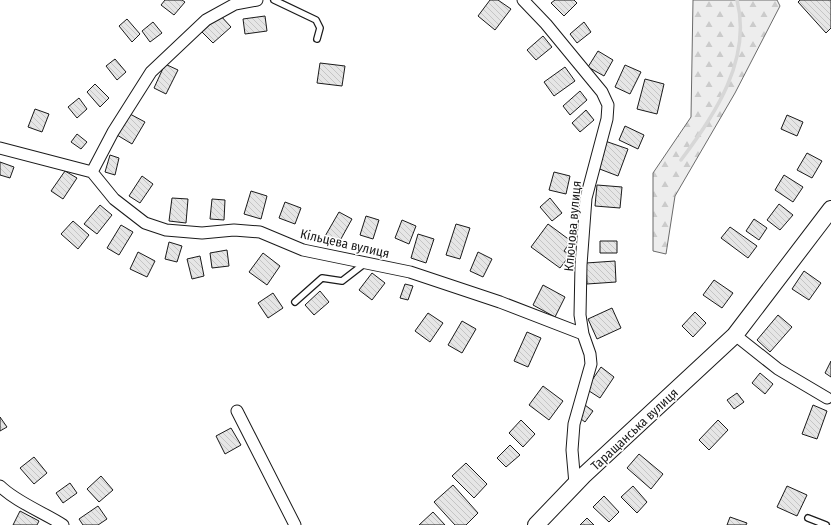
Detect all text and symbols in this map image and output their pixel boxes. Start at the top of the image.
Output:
street label: Ключова вулиця [561,180,584,272]
street label: Кільцева вулиця [299,226,391,261]
street label: Таращанська вулиця [588,385,681,474]

